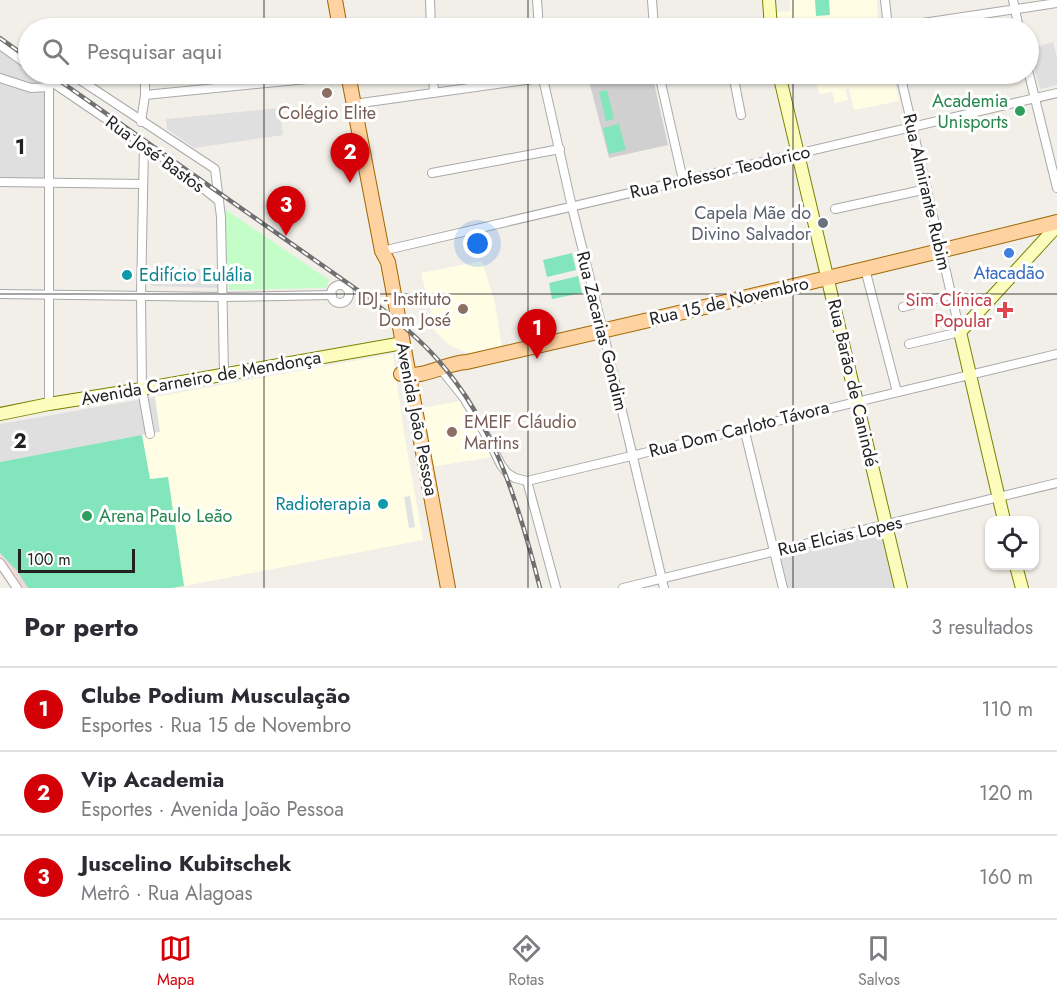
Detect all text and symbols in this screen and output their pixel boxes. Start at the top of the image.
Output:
search box [18,18,1039,84]
icon: search [39,35,72,68]
text: Pesquisar aqui [87,35,222,67]
marker: Colégio Elite [320,86,334,100]
place label: Academia Unisports [932,88,1008,135]
place label: Colégio Elite [278,100,376,126]
marker: Academia Unisports [1013,104,1027,118]
street label: Rua José Bastos [100,109,210,199]
street label: Rua Almirante Rubim [896,111,958,273]
text: 1 [15,133,25,162]
pin: 2 [330,134,370,183]
street label: Rua Professor Teodorico [627,139,813,205]
pin: 3 [266,186,306,236]
place label: Capela Mãe do Divino Salvador [691,200,812,247]
marker: Capela Mãe do Divino Salvador [816,216,830,230]
your location [463,229,492,258]
marker: Atacadão [1002,246,1016,260]
street label: Rua Zacarias Gondim [570,248,634,414]
place label: Atacadão [974,260,1045,286]
place label: Edifício Eulália [139,262,252,288]
marker: Edifício Eulália [120,268,134,282]
street label: Rua 15 de Novembro [647,270,811,332]
place label: IDJ - Instituto Dom José [357,286,451,333]
place label: Sim Clínica Popular [905,287,993,334]
street label: Rua Barão de Canindé [821,297,885,469]
marker: Sim Clínica Popular [996,301,1014,319]
marker: IDJ - Instituto Dom José [456,302,470,316]
pin: 1 [518,310,556,359]
street label: Avenida João Pessoa [389,340,445,498]
street label: Avenida Carneiro de Mendonça [79,344,323,412]
street label: Rua Dom Carloto Távora [646,394,832,464]
place label: EMEIF Cláudio Martins [464,409,577,456]
marker: EMEIF Cláudio Martins [445,425,459,439]
text: 2 [13,427,27,456]
place label: Radioterapia [275,491,371,517]
marker: Radioterapia [376,497,390,511]
place label: Arena Paulo Leão [99,503,232,529]
marker: Arena Paulo Leão [80,509,94,523]
street label: Rua Elcias Lopes [775,509,905,563]
map controls [985,516,1039,570]
button: locate [985,516,1039,570]
scale bar [18,546,135,574]
text: 100 m [27,548,71,571]
text: Por perto [24,608,138,646]
text: 3 resultados [931,613,1033,642]
text: Clube Podium Musculação [81,679,350,711]
text: 1 [38,695,49,724]
text: 110 m [981,695,1033,724]
text: Esportes · Rua 15 de Novembro [81,711,351,740]
text: Vip Academia [81,763,224,795]
text: 2 [37,779,50,808]
text: 120 m [979,779,1033,808]
text: Esportes · Avenida João Pessoa [81,795,344,824]
text: Juscelino Kubitschek [81,847,291,879]
text: 3 [37,863,50,892]
text: 160 m [979,863,1033,892]
text: Metrô · Rua Alagoas [81,879,253,908]
tab: Mapa [157,932,194,991]
tab: Rotas [508,932,544,991]
tab: Salvos [858,932,900,991]

